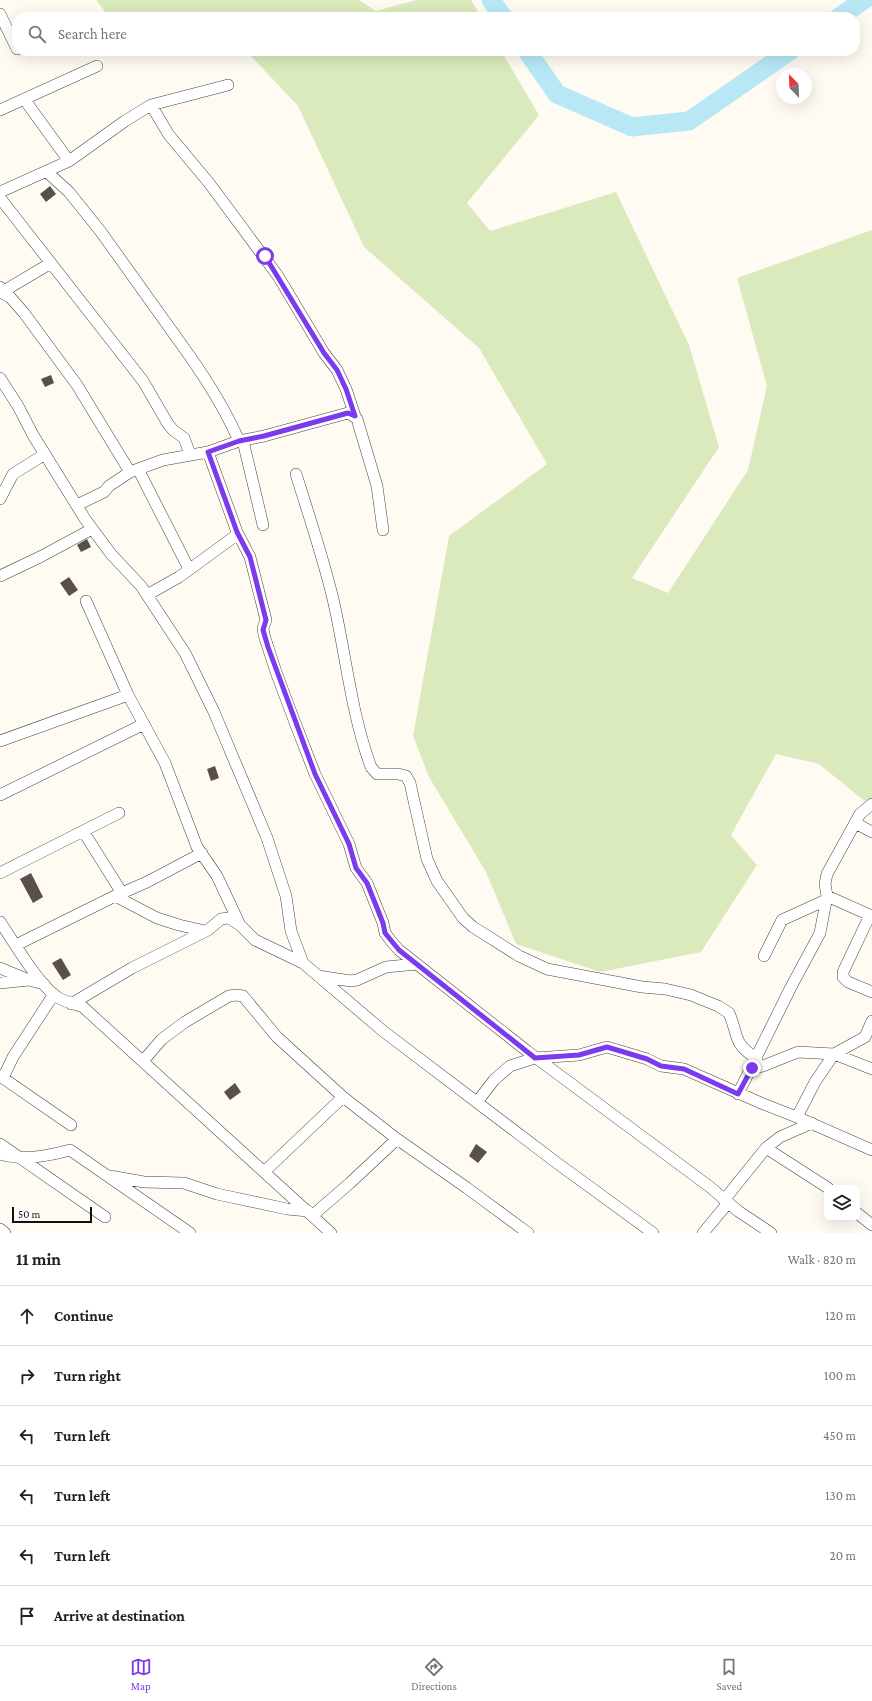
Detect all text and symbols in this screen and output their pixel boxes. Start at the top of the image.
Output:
search box [12,12,860,56]
icon: search [26,23,48,45]
text: Search here [58,26,127,42]
north arrow [776,68,812,104]
route start [256,247,274,265]
route end [743,1059,761,1077]
map controls [824,1185,860,1221]
button: layers [824,1185,860,1221]
scale bar [12,1205,92,1224]
text: 50 m [18,1208,40,1220]
text: 11 min [16,1250,61,1269]
text: Walk · 820 m [788,1252,856,1267]
icon: ahead [16,1305,38,1327]
text: Continue [54,1308,113,1324]
text: 120 m [825,1308,856,1323]
icon: right [16,1365,38,1387]
text: Turn right [54,1368,121,1384]
text: 100 m [824,1368,856,1383]
icon: left [16,1425,38,1447]
text: Turn left [54,1428,110,1444]
text: 450 m [823,1428,856,1443]
icon: left [16,1485,38,1507]
text: Turn left [54,1488,110,1504]
text: 130 m [825,1488,856,1503]
icon: left [16,1545,38,1567]
text: Turn left [54,1548,110,1564]
text: 20 m [830,1548,856,1563]
icon: arrive [16,1605,38,1627]
text: Arrive at destination [54,1608,185,1624]
tab: Map [130,1656,152,1692]
tab: Directions [411,1656,457,1692]
tab: Saved [716,1656,742,1692]

